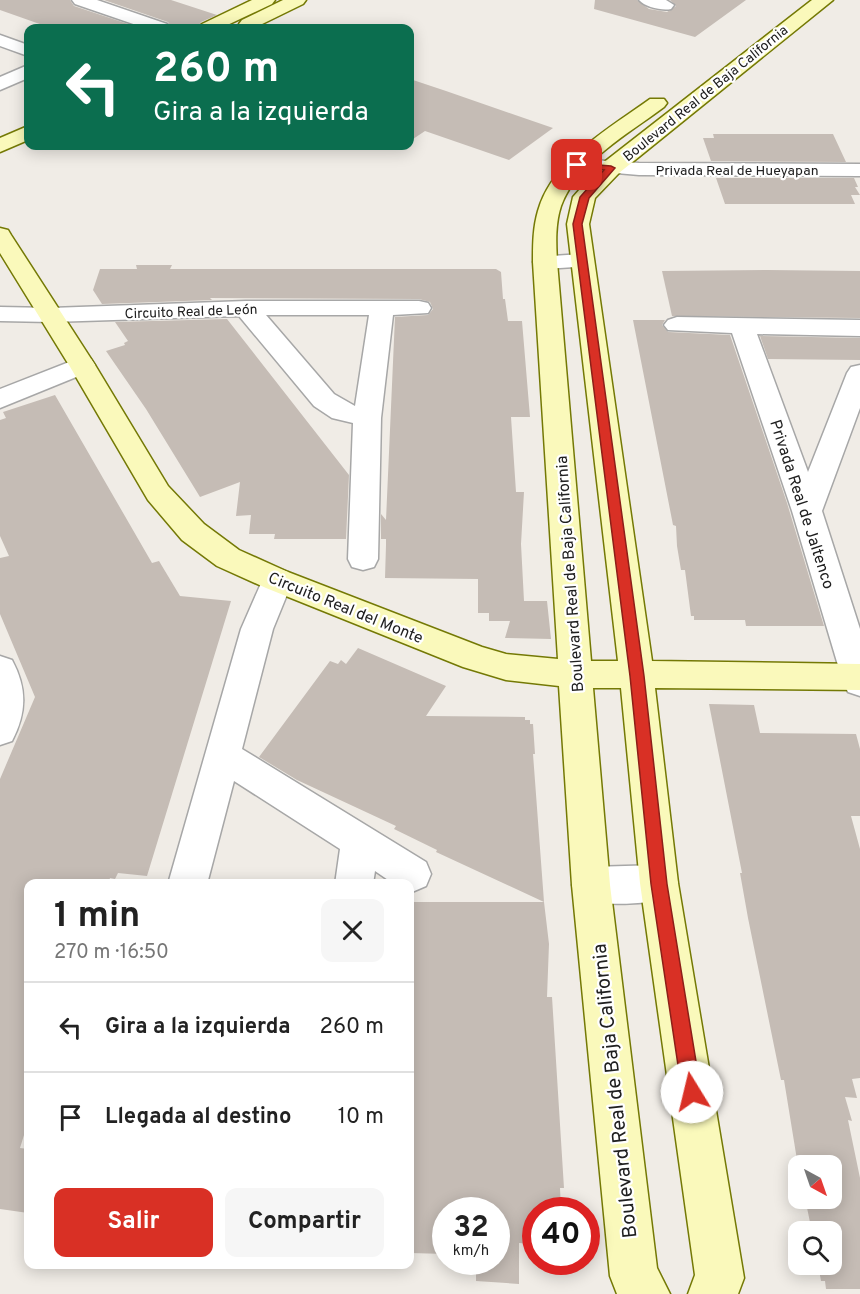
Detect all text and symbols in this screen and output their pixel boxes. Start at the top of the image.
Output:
street label: Boulevard Real de Baja California [620,22,792,166]
text: 260 m [153,44,279,97]
icon: left [54,48,132,126]
text: Gira a la izquierda [153,96,369,130]
pin [551,139,602,190]
icon: arrive [560,148,593,181]
street label: Privada Real de Hueyapan [655,163,819,180]
street label: Circuito Real de León [124,302,258,323]
street label: Privada Real de Jaltenco [764,417,838,592]
street label: Boulevard Real de Baja California [553,455,589,693]
street label: Circuito Real del Monte [265,569,426,649]
text: 1 min [54,894,140,940]
button: close [321,899,384,962]
text: 270 m · 16:50 [54,940,169,966]
street label: Boulevard Real de Baja California [588,942,644,1239]
icon: left [54,1011,87,1044]
text: Gira a la izquierda [105,1014,291,1041]
text: 260 m [319,1014,384,1041]
position arrow [660,1060,724,1124]
icon: arrive [54,1101,87,1134]
text: Llegada al destino [105,1104,291,1131]
text: 10 m [338,1104,384,1131]
north arrow [788,1155,842,1209]
map controls [788,1155,842,1275]
button: Salir [54,1188,213,1257]
button: Compartir [225,1188,384,1257]
speed limit sign: 40 [522,1197,600,1275]
text: 32 [453,1210,489,1247]
button: search [788,1221,842,1275]
text: km/h [453,1242,489,1261]

